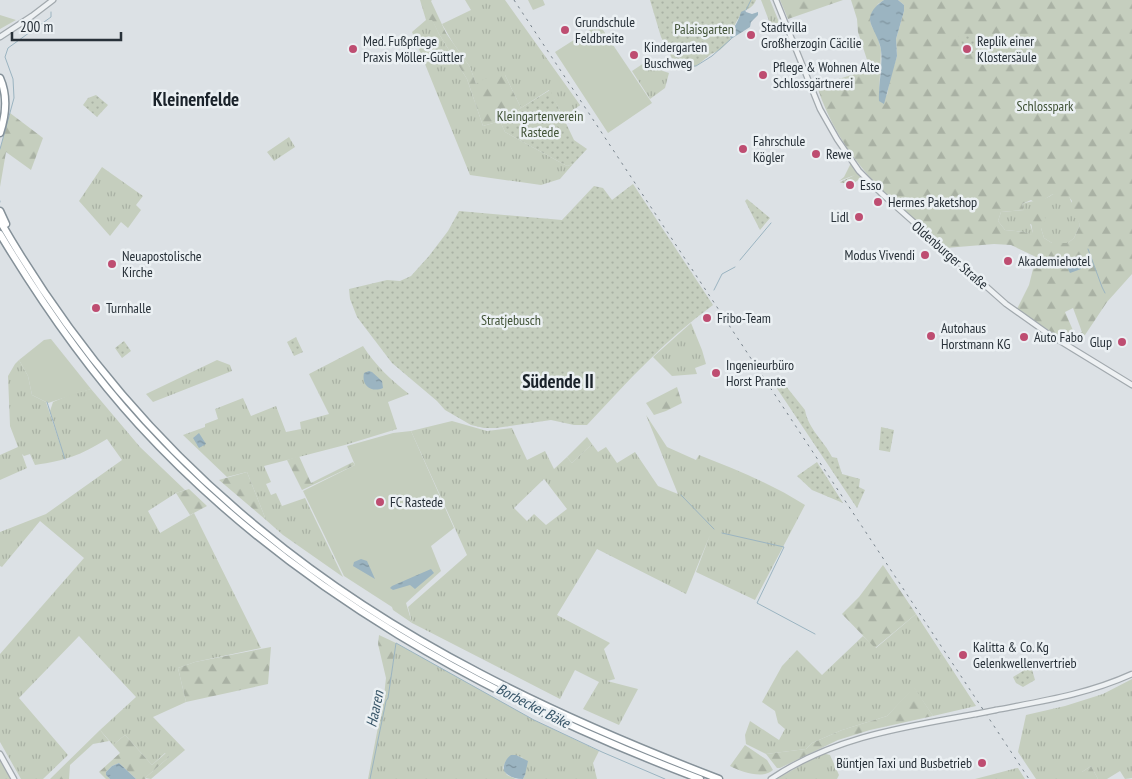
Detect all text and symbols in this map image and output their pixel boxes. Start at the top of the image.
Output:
scale bar [12,10,121,42]
place label: Grundschule Feldbreite [575,13,635,47]
text: 200 m [20,17,53,36]
place label: Stadtvilla Großherzogin Cäcilie [761,18,862,52]
park label: Palaisgarten [674,20,734,38]
marker: Grundschule Feldbreite [559,24,571,36]
marker: Stadtvilla Großherzogin Cäcilie [745,29,757,41]
place label: Med. Fußpflege Praxis Möller-Güttler [363,32,464,66]
place label: Replik einer Klostersäule [977,32,1037,66]
place label: Kindergarten Buschweg [644,38,707,72]
marker: Med. Fußpflege Praxis Möller-Güttler [347,43,359,55]
marker: Replik einer Klostersäule [961,43,973,55]
marker: Kindergarten Buschweg [628,49,640,61]
place label: Pflege & Wohnen Alte Schlossgärtnerei [773,58,880,92]
marker: Pflege & Wohnen Alte Schlossgärtnerei [757,69,769,81]
district label: Kleinenfelde [153,87,239,111]
park label: Schlosspark [1017,97,1074,115]
park label: Kleingartenverein Rastede [497,107,583,141]
place label: Fahrschule Kögler [753,132,806,166]
marker: Fahrschule Kögler [737,143,749,155]
place label: Rewe [826,145,852,163]
marker: Rewe [810,148,822,160]
place label: Esso [860,176,882,194]
marker: Esso [844,179,856,191]
place label: Hermes Paketshop [888,193,977,211]
marker: Hermes Paketshop [872,196,884,208]
place label: Lidl [831,208,850,226]
marker: Lidl [853,211,865,223]
street label: Oldenburger Straße [908,217,992,293]
place label: Modus Vivendi [845,246,915,264]
place label: Neuapostolische Kirche [122,247,202,281]
marker: Modus Vivendi [919,249,931,261]
place label: Akademiehotel [1018,252,1091,270]
marker: Akademiehotel [1002,255,1014,267]
marker: Neuapostolische Kirche [106,258,118,270]
place label: Turnhalle [106,299,151,317]
marker: Turnhalle [90,302,102,314]
place label: Fribo-Team [717,309,771,327]
park label: Stratjebusch [481,311,541,329]
marker: Fribo-Team [701,312,713,324]
place label: Autohaus Horstmann KG [941,319,1011,353]
place label: Auto Fabo [1034,328,1083,346]
marker: Autohaus Horstmann KG [925,330,937,342]
marker: Auto Fabo [1018,331,1030,343]
place label: Glup [1090,333,1112,351]
marker: Glup [1116,336,1128,348]
place label: Ingenieurbüro Horst Prante [726,356,794,390]
marker: Ingenieurbüro Horst Prante [710,367,722,379]
district label: Südende II [522,369,594,393]
place label: FC Rastede [390,493,443,511]
marker: FC Rastede [374,496,386,508]
place label: Kalitta & Co. Kg Gelenkwellenvertrieb [973,638,1077,672]
marker: Kalitta & Co. Kg Gelenkwellenvertrieb [957,649,969,661]
water label: Borbecker Bäke [493,679,574,732]
water label: Haaren [361,687,388,729]
place label: Büntjen Taxi und Busbetrieb [836,754,972,772]
marker: Büntjen Taxi und Busbetrieb [976,757,988,769]

